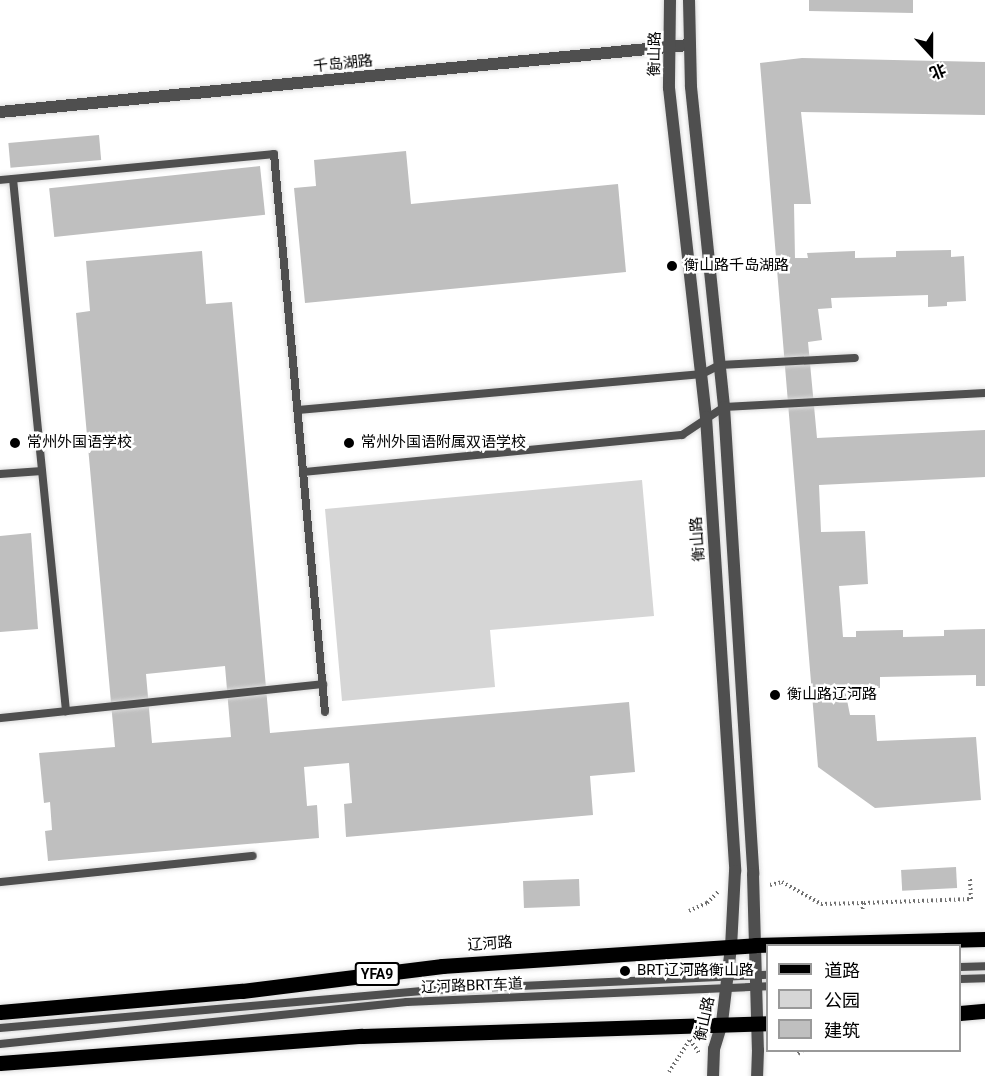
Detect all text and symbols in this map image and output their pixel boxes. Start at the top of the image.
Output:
north arrow [901,24,961,84]
street label: 衡山路 [646,31,664,77]
street label: 千岛湖路 [312,52,374,76]
text: 北 [927,60,949,83]
place label: 衡山路千岛湖路 [684,257,789,275]
marker: 衡山路千岛湖路 [665,259,679,273]
place label: 常州外国语学校 [27,434,132,452]
place label: 常州外国语附属双语学校 [361,434,526,452]
marker: 常州外国语学校 [8,436,22,450]
marker: 常州外国语附属双语学校 [342,436,356,450]
street label: 衡山路 [687,516,709,562]
place label: 衡山路辽河路 [787,686,877,704]
marker: 衡山路辽河路 [768,688,782,702]
street label: 辽河路 [467,933,513,955]
legend [766,944,961,1052]
text: 道路 [824,960,860,981]
place label: BRT辽河路衡山路 [637,962,754,980]
road number: YFA9 [354,963,400,985]
marker: BRT辽河路衡山路 [618,964,632,978]
street label: 辽河路BRT车道 [421,975,523,997]
text: 公园 [824,990,860,1011]
street label: 衡山路 [692,995,718,1043]
text: 建筑 [824,1020,860,1041]

